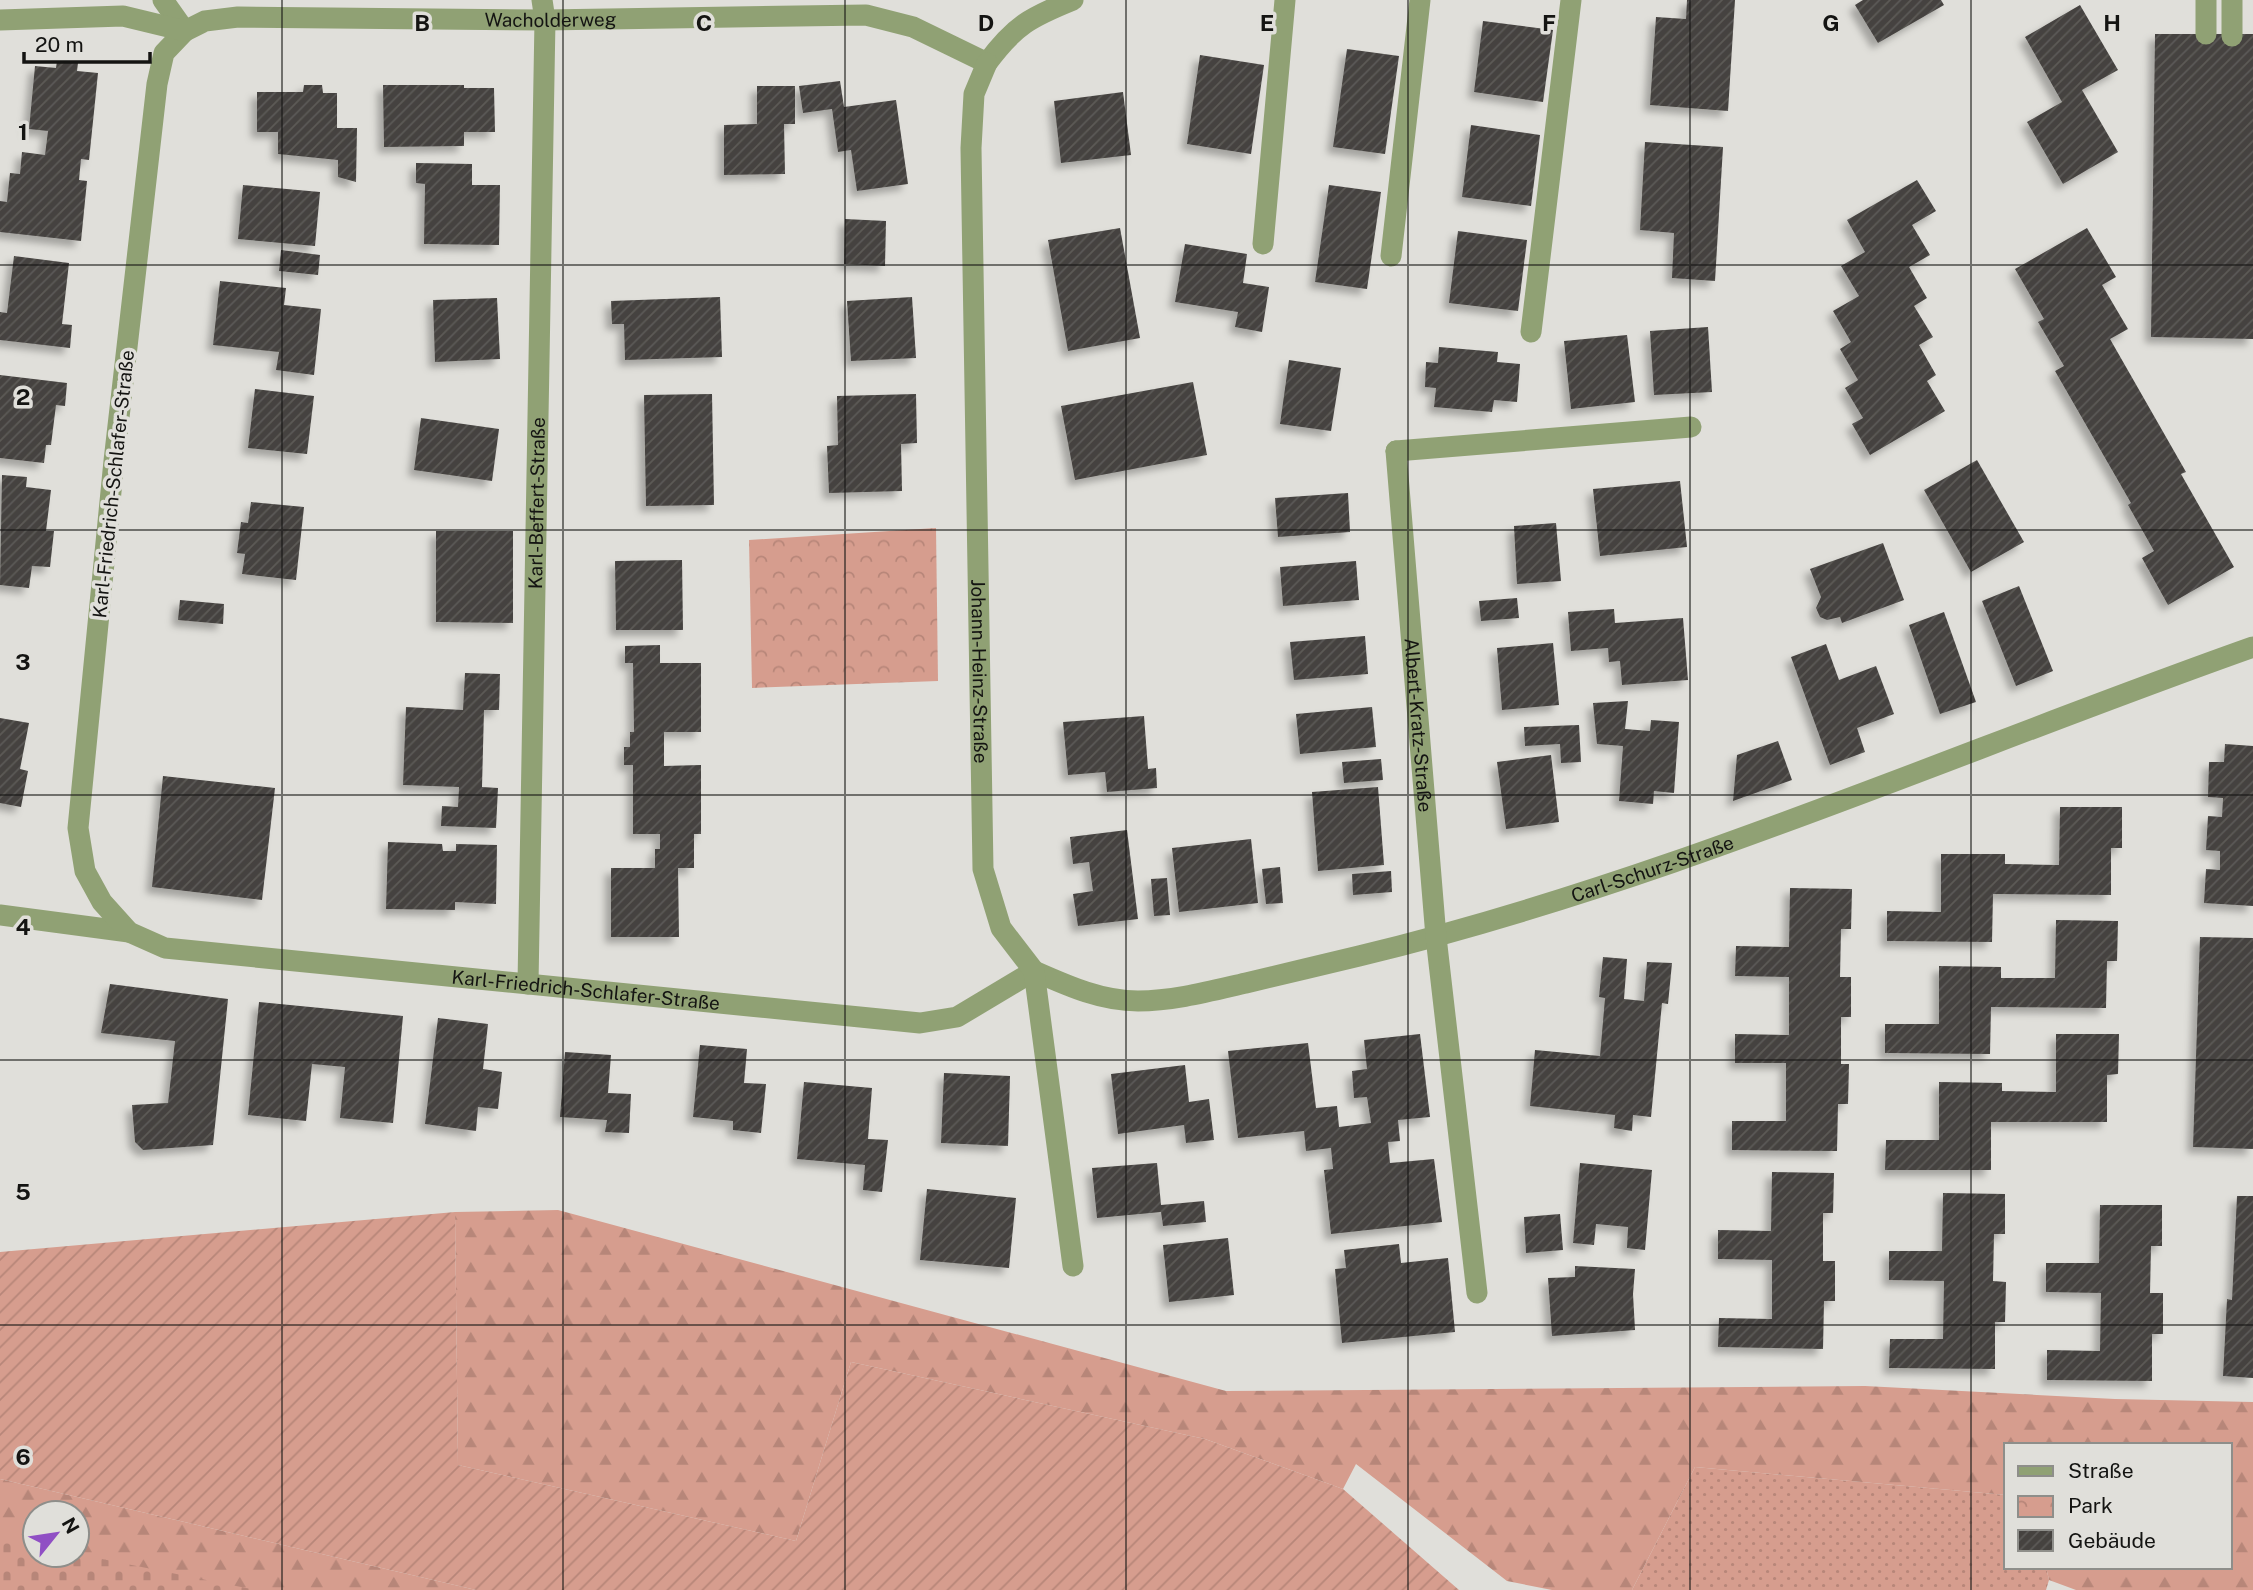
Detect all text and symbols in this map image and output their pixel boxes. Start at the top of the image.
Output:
street label: Wacholderweg [484,8,617,31]
text: B [414,9,430,36]
text: C [696,9,712,36]
text: D [978,9,994,36]
text: E [1260,9,1274,36]
text: F [1542,9,1556,36]
text: G [1822,9,1840,36]
text: H [2103,9,2121,36]
scale bar [24,21,150,65]
text: 20 m [35,32,84,57]
text: 1 [18,118,28,145]
street label: Karl-Friedrich-Schlafer-Straße [88,349,138,619]
text: 2 [16,383,30,410]
street label: Karl-Beffert-Straße [524,417,549,589]
street label: Johann-Heinz-Straße [967,579,992,764]
street label: Albert-Kratz-Straße [1400,637,1437,813]
text: 3 [15,648,31,675]
street label: Carl-Schurz-Straße [1568,831,1736,907]
text: 4 [15,913,31,940]
street label: Karl-Friedrich-Schlafer-Straße [451,966,721,1014]
text: 5 [15,1178,31,1205]
text: 6 [15,1443,31,1470]
legend [2004,1443,2232,1569]
text: Straße [2068,1458,2134,1483]
text: Park [2068,1493,2113,1518]
north arrow [21,1499,91,1569]
text: N [57,1514,84,1537]
text: Gebäude [2068,1528,2156,1553]

